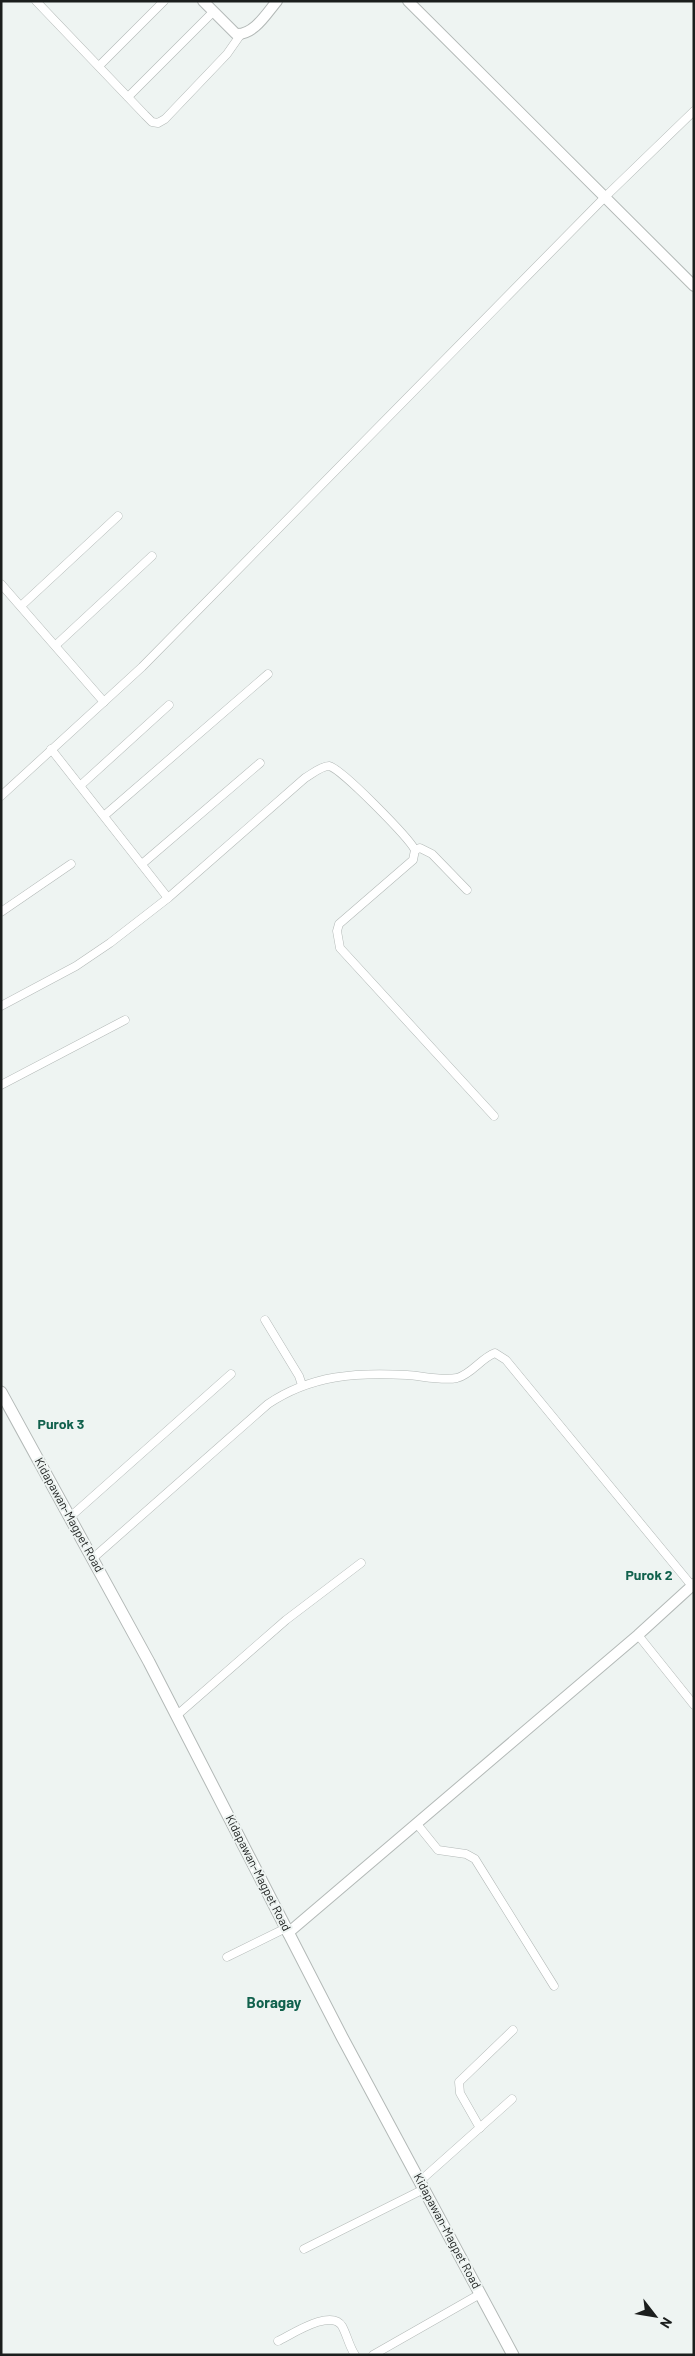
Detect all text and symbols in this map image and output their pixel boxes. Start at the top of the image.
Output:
district label: Purok 3 [38,1415,84,1432]
street label: Kidapawan-Magpet Road [33,1455,107,1574]
district label: Purok 2 [625,1566,673,1583]
street label: Kidapawan-Magpet Road [223,1812,294,1933]
district label: Boragay [247,1993,302,2011]
street label: Kidapawan-Magpet Road [411,2170,484,2291]
north arrow [630,2291,680,2341]
text: N [657,2315,676,2331]

